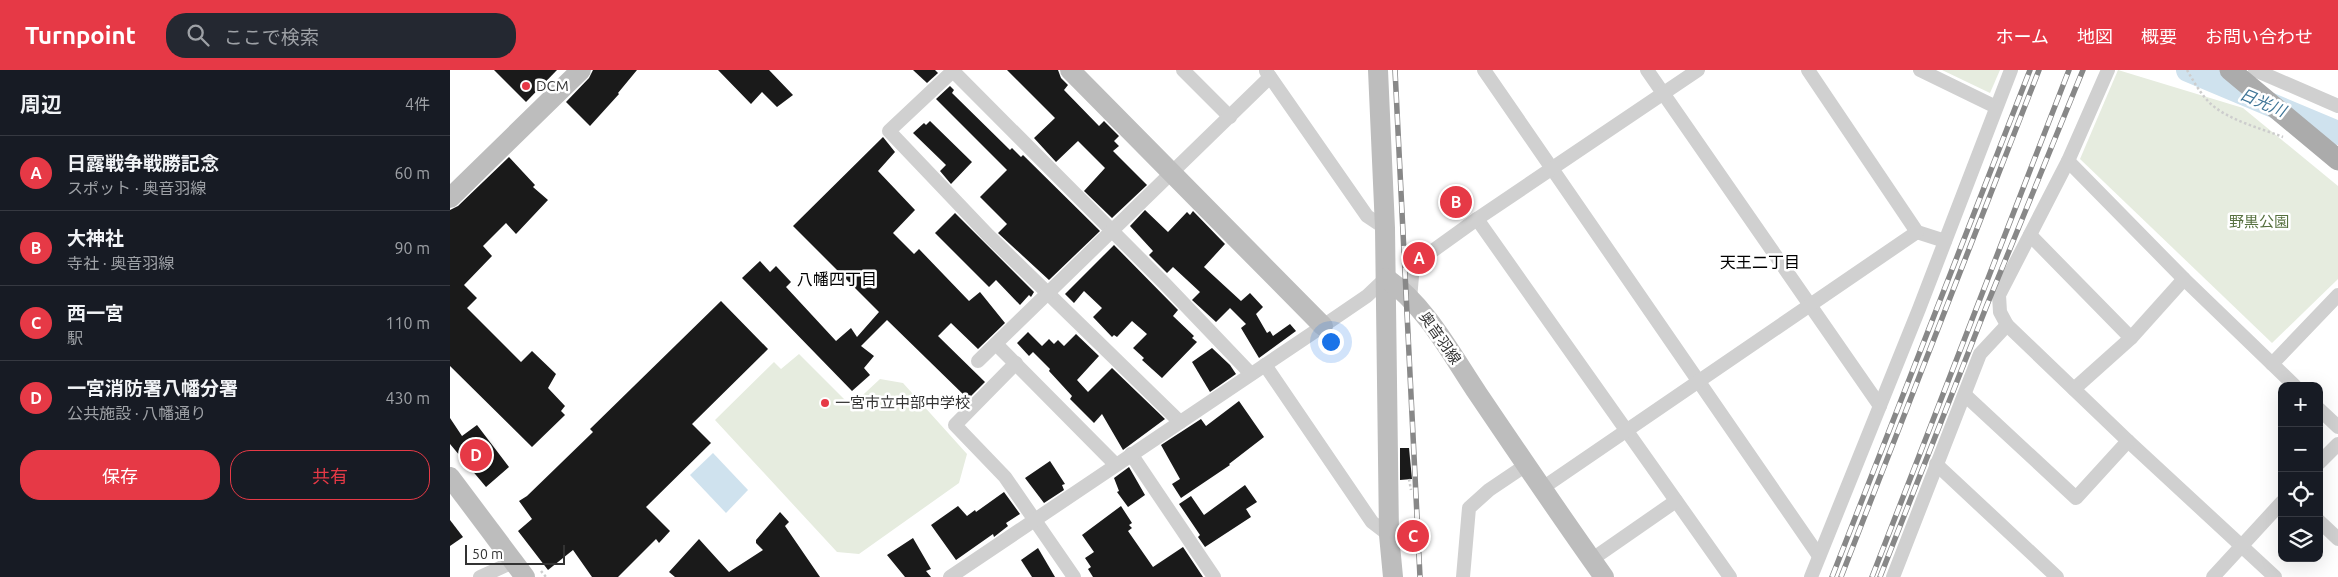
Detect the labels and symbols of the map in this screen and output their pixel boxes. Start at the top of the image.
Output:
place label: DCM [536,77,569,94]
marker: DCM [520,80,532,92]
water label: 日光川 [2237,84,2290,120]
pin: B [1440,183,1472,221]
park label: 野黒公園 [2229,213,2289,230]
pin: A [1403,239,1435,277]
district label: 天王二丁目 [1720,253,1800,271]
district label: 八幡四丁目 [797,270,877,288]
street label: 奥音羽線 [1416,308,1465,367]
your location [1318,329,1344,355]
place label: 一宮市立中部中学校 [835,394,970,411]
marker: 一宮市立中部中学校 [819,397,831,409]
pin: D [460,436,492,474]
pin: C [1397,517,1429,555]
scale bar [465,542,565,565]

